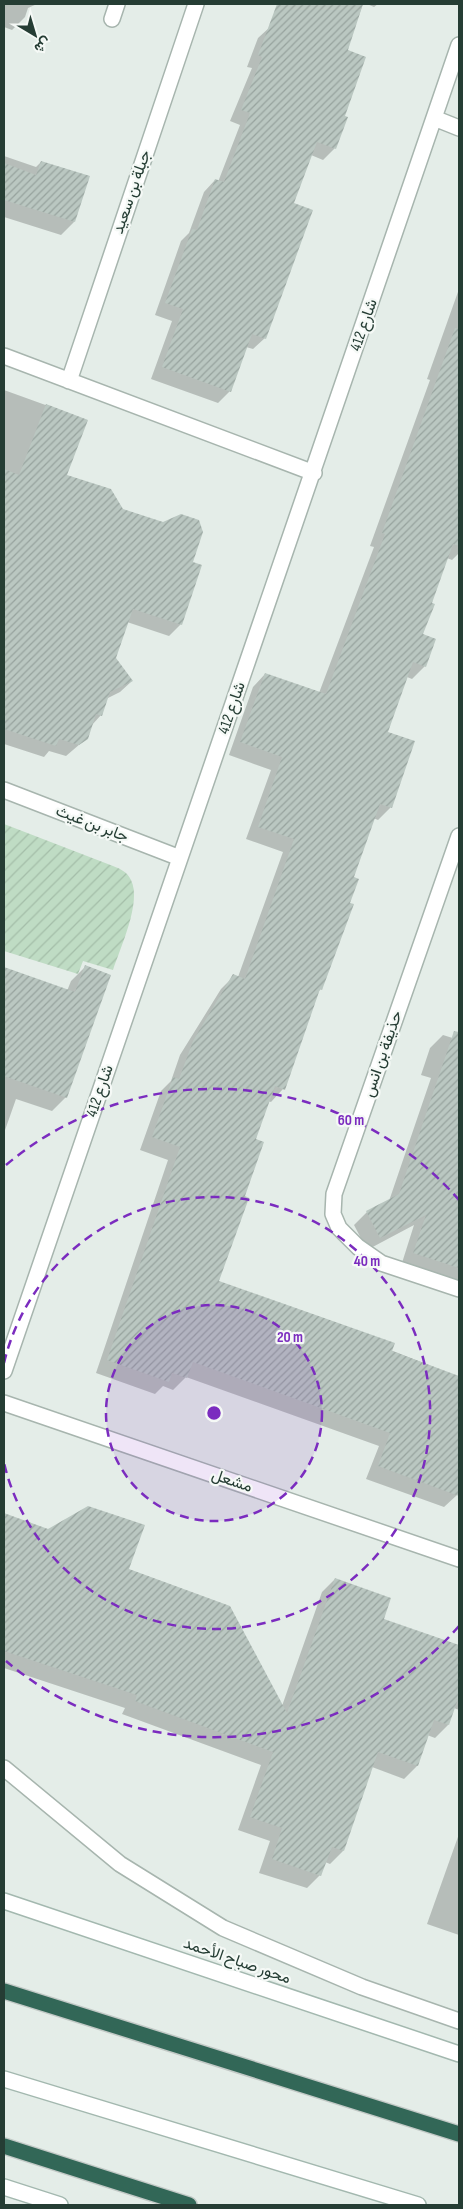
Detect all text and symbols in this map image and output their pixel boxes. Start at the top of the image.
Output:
north arrow [10,10,60,60]
text: ش [31,33,55,57]
street label: جبلة بن سعيد [109,147,155,236]
street label: شارع 412 [346,296,383,354]
street label: شارع 412 [214,679,251,737]
street label: جابر بن غيث [53,801,131,847]
street label: حذيفة بن انس [359,1008,407,1100]
street label: شارع 412 [82,1062,119,1120]
text: 60 m [338,1111,364,1130]
text: 40 m [354,1252,380,1271]
text: 20 m [277,1328,303,1347]
centre of rings [205,1404,223,1422]
street label: مشعل [209,1465,255,1497]
street label: محور صباح الأحمد [181,1934,293,1989]

